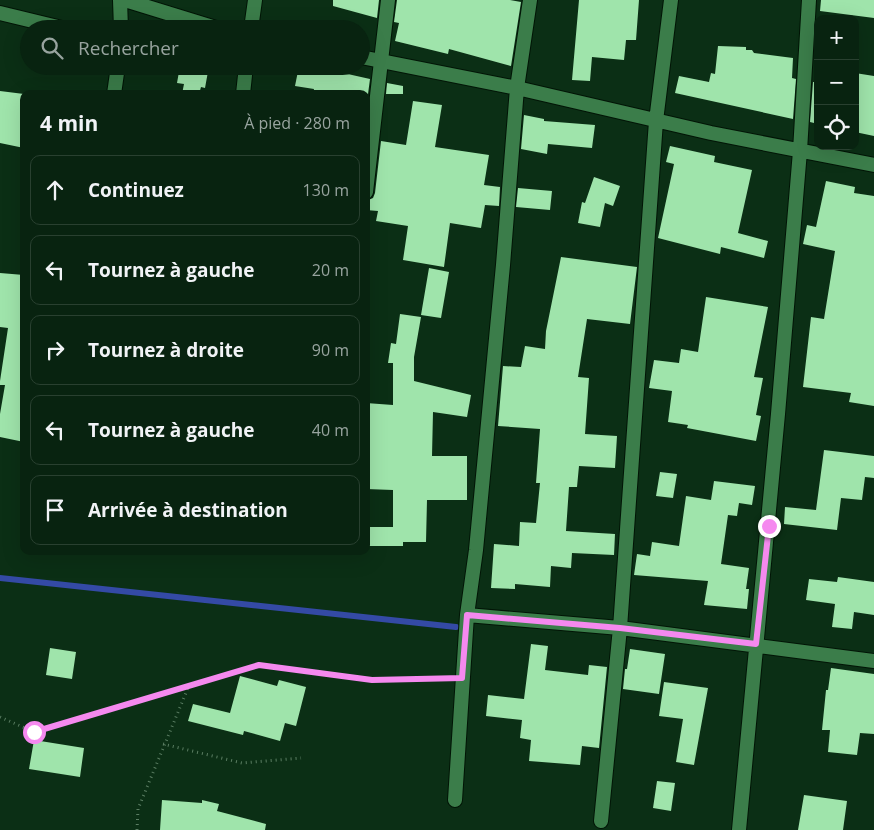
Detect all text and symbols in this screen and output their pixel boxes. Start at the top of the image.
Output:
map controls [814,15,859,150]
button: + [814,15,859,60]
search box [20,20,370,75]
icon: search [38,34,66,62]
text: Rechercher [78,35,179,61]
button: − [814,60,859,105]
button: locate [814,105,859,150]
text: 4 min [40,109,98,137]
text: À pied · 280 m [244,112,350,134]
icon: ahead [41,176,69,204]
text: Continuez [88,177,184,203]
text: 130 m [303,179,349,201]
icon: left [41,256,69,284]
text: Tournez à gauche [88,257,254,283]
text: 20 m [312,259,349,281]
icon: right [41,336,69,364]
text: Tournez à droite [88,337,244,363]
text: 90 m [312,339,349,361]
icon: left [41,416,69,444]
text: Tournez à gauche [88,417,254,443]
text: 40 m [312,419,349,441]
icon: arrive [41,496,69,524]
text: Arrivée à destination [88,497,288,523]
route end [758,515,781,538]
route start [23,721,46,744]

